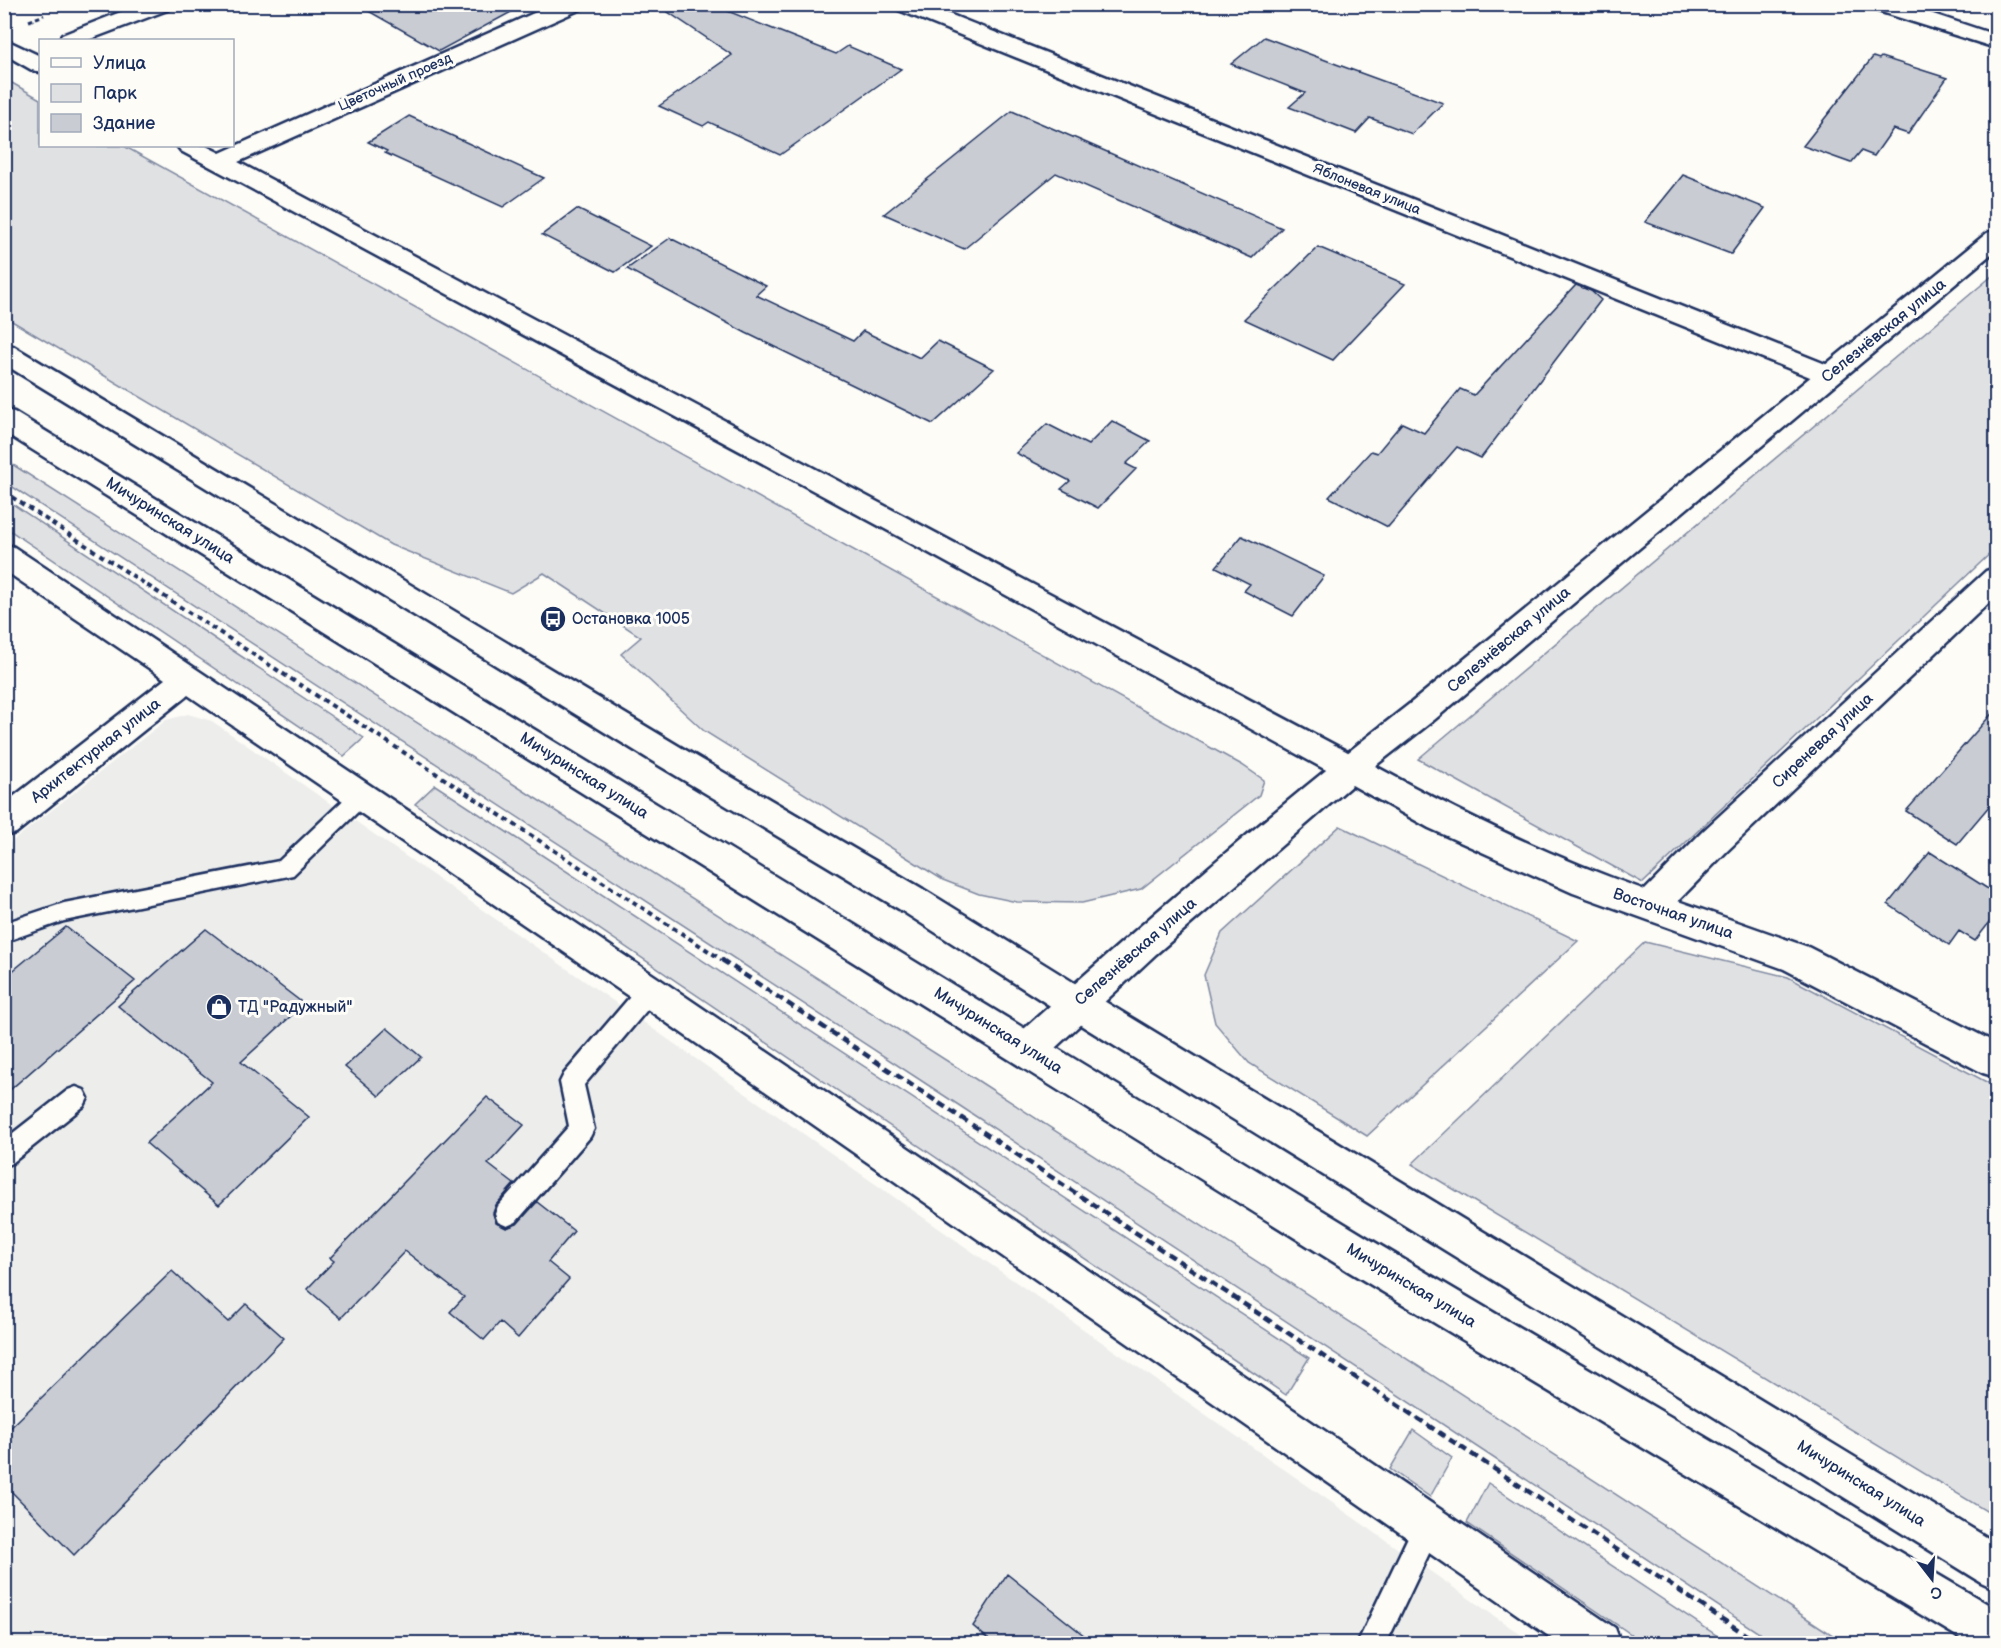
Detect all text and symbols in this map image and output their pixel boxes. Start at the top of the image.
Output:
legend [39,39,234,147]
street label: Цветочный проезд [335,49,455,115]
text: Улица [93,53,147,74]
text: Парк [93,83,137,104]
text: Здание [93,113,155,134]
street label: Яблоневая улица [1311,160,1424,219]
street label: Селезнёвская улица [1818,275,1951,387]
street label: Мичуринская улица [102,474,238,569]
street label: Селезнёвская улица [1444,583,1575,697]
bus stop icon: Остановка 1005 [538,604,568,634]
place label: Остановка 1005 [572,610,690,629]
street label: Сиреневая улица [1769,689,1878,793]
street label: Архитектурная улица [27,694,165,808]
street label: Мичуринская улица [516,729,652,824]
street label: Восточная улица [1610,884,1736,944]
street label: Селезнёвская улица [1071,894,1201,1010]
street label: Мичуринская улица [930,984,1066,1079]
shop icon: ТД "Радужный" [204,992,234,1022]
place label: ТД "Радужный" [238,998,352,1017]
street label: Мичуринская улица [1343,1240,1480,1333]
street label: Мичуринская улица [1793,1437,1929,1532]
north arrow [1902,1549,1962,1609]
text: С [1928,1581,1944,1603]

